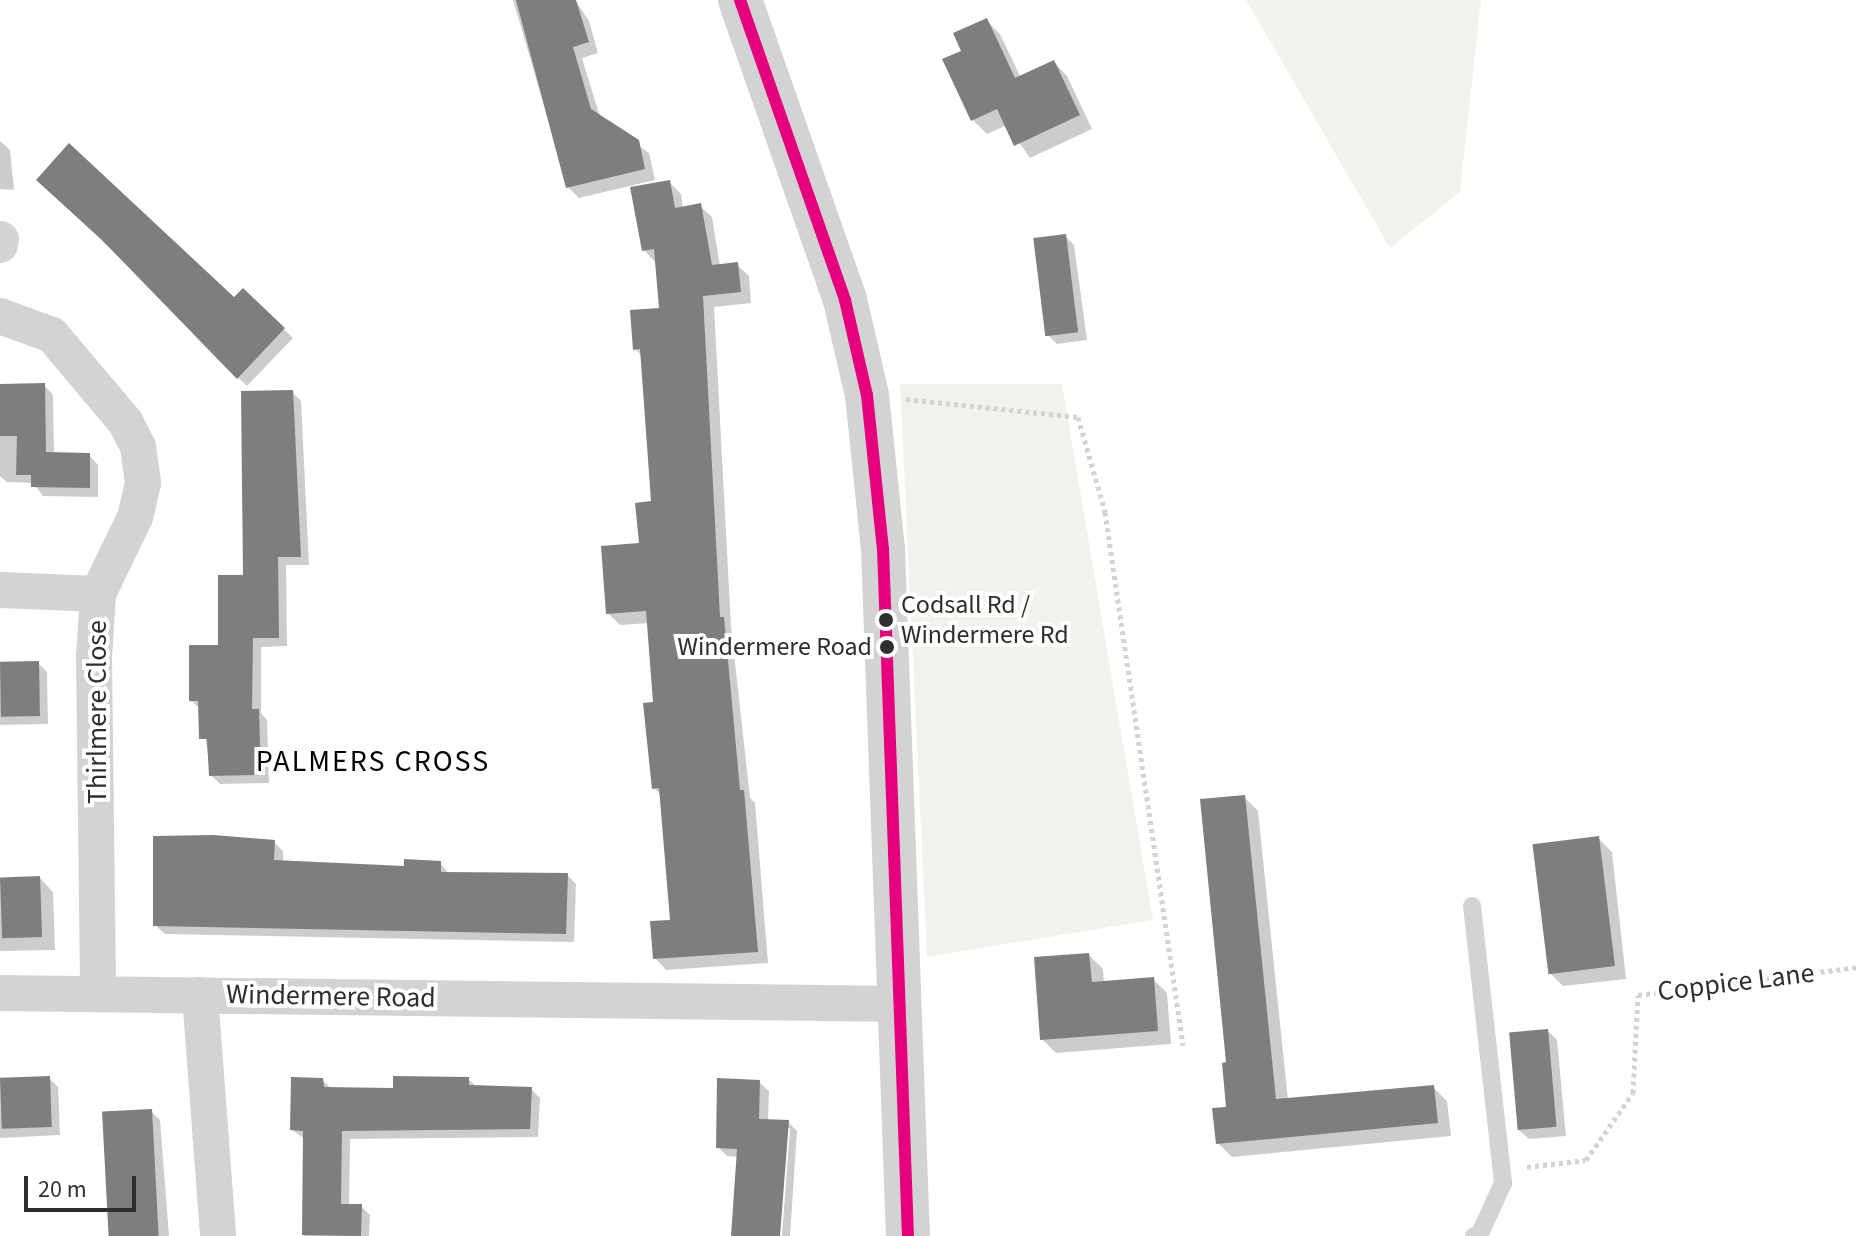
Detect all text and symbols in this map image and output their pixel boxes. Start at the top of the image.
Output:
place label: Codsall Rd / Windermere Rd [901,589,1069,650]
marker: Codsall Rd / Windermere Rd [878,612,894,628]
street label: Thirlmere Close [80,620,114,804]
place label: Windermere Road [677,631,872,663]
marker: Windermere Road [879,639,895,655]
district label: PALMERS CROSS [256,744,490,780]
street label: Coppice Lane [1656,956,1816,1008]
street label: Windermere Road [226,977,436,1015]
scale bar [28,1160,140,1210]
text: 20 m [38,1172,87,1207]

